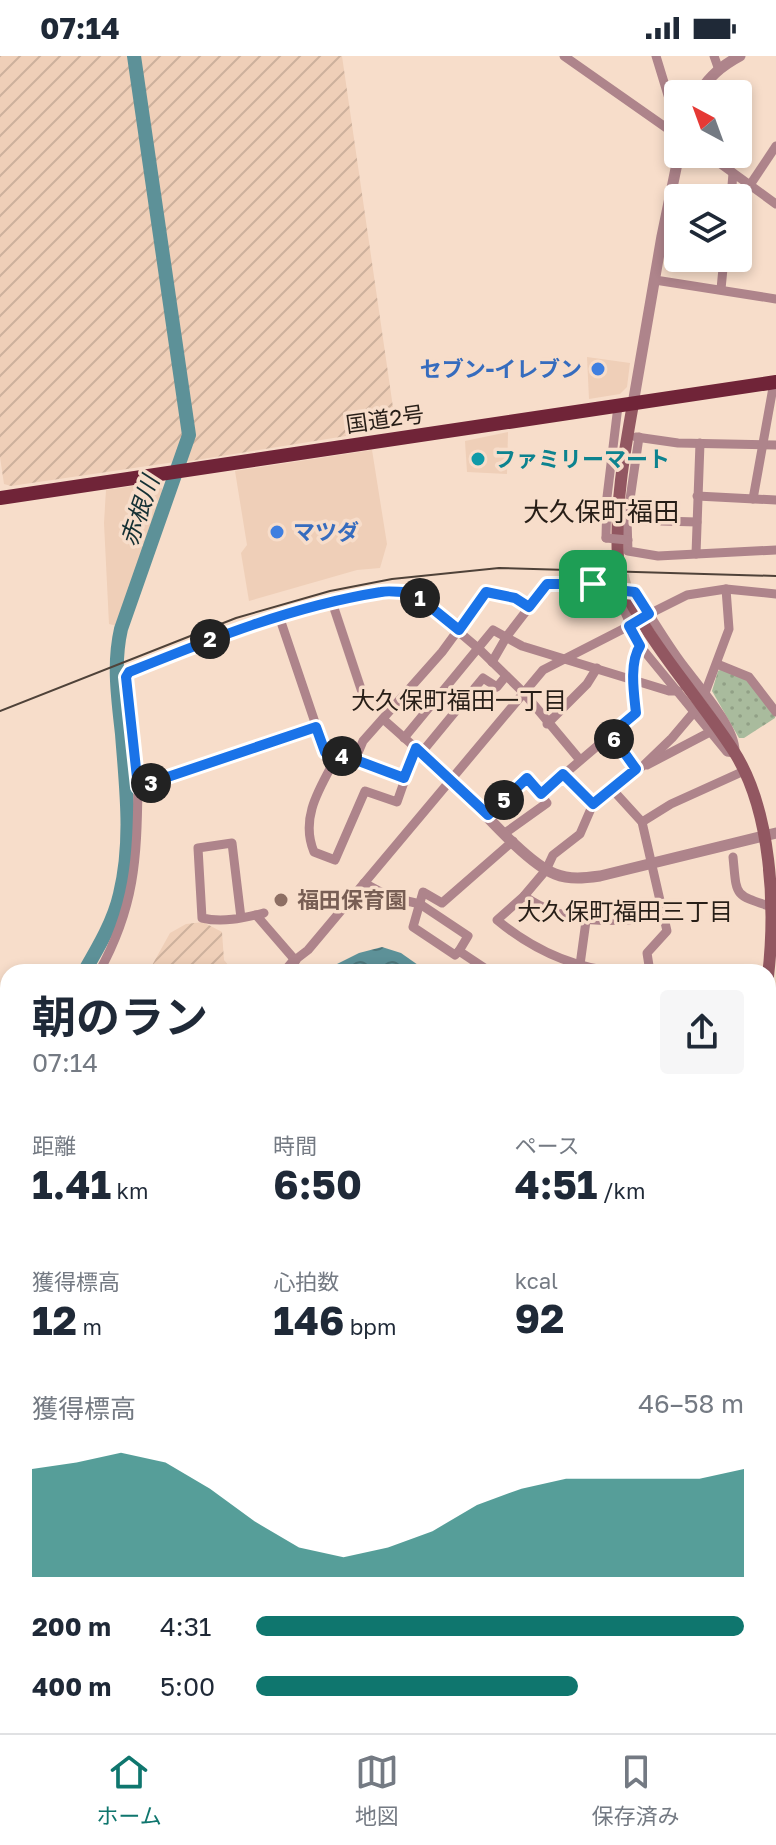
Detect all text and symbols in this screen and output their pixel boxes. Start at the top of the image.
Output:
text: 07:14 [40,10,120,46]
north arrow [664,80,752,168]
map controls [664,80,752,272]
button: layers [664,184,752,272]
place label: セブン-イレブン [420,355,582,382]
marker: セブン-イレブン [589,360,607,378]
street label: 国道2号 [344,400,426,437]
place label: ファミリーマート [494,445,670,472]
marker: ファミリーマート [469,450,487,468]
water label: 赤根川 [113,469,165,549]
district label: 大久保町福田 [523,496,679,527]
place label: マツダ [293,518,359,545]
marker: マツダ [268,523,286,541]
pin [559,550,627,618]
icon: arrive [571,562,615,606]
pin: 1 [400,578,440,618]
text: 1 [414,584,426,611]
pin: 2 [190,619,230,659]
text: 2 [203,625,217,652]
district label: 大久保町福田一丁目 [351,685,567,714]
pin: 6 [594,719,634,759]
text: 6 [607,725,621,752]
pin: 4 [322,736,362,776]
text: 4 [335,742,349,769]
pin: 3 [131,763,171,803]
text: 3 [144,769,158,796]
pin: 5 [484,780,524,820]
text: 5 [497,786,511,813]
place label: 福田保育園 [297,886,407,913]
marker: 福田保育園 [272,891,290,909]
district label: 大久保町福田三丁目 [517,896,733,925]
text: 朝のラン [32,990,208,1043]
button: share [660,990,744,1074]
text: 07:14 [32,1047,98,1078]
text: 距離 [32,1132,76,1159]
text: 時間 [273,1132,317,1159]
text: ペース [515,1132,580,1159]
text: 1.41 [32,1160,111,1208]
text: 6:50 [273,1160,362,1208]
text: 4:51 [515,1160,597,1208]
text: km [111,1177,148,1204]
text: /km [597,1177,645,1204]
text: kcal [515,1267,558,1294]
text: 獲得標高 [32,1268,120,1295]
text: 心拍数 [273,1268,339,1295]
text: 92 [515,1294,564,1342]
text: 12 [32,1296,77,1344]
text: 146 [273,1296,344,1344]
text: m [77,1313,102,1340]
text: bpm [344,1313,396,1340]
text: 46–58 m [638,1388,744,1419]
text: 獲得標高 [32,1393,136,1424]
text: 200 m [32,1611,111,1642]
text: 4:31 [160,1611,211,1642]
text: 400 m [32,1671,111,1702]
text: 5:00 [160,1671,215,1702]
tab: ホーム [96,1750,162,1830]
tab: 地図 [355,1750,399,1830]
tab: 保存済み [592,1750,680,1830]

